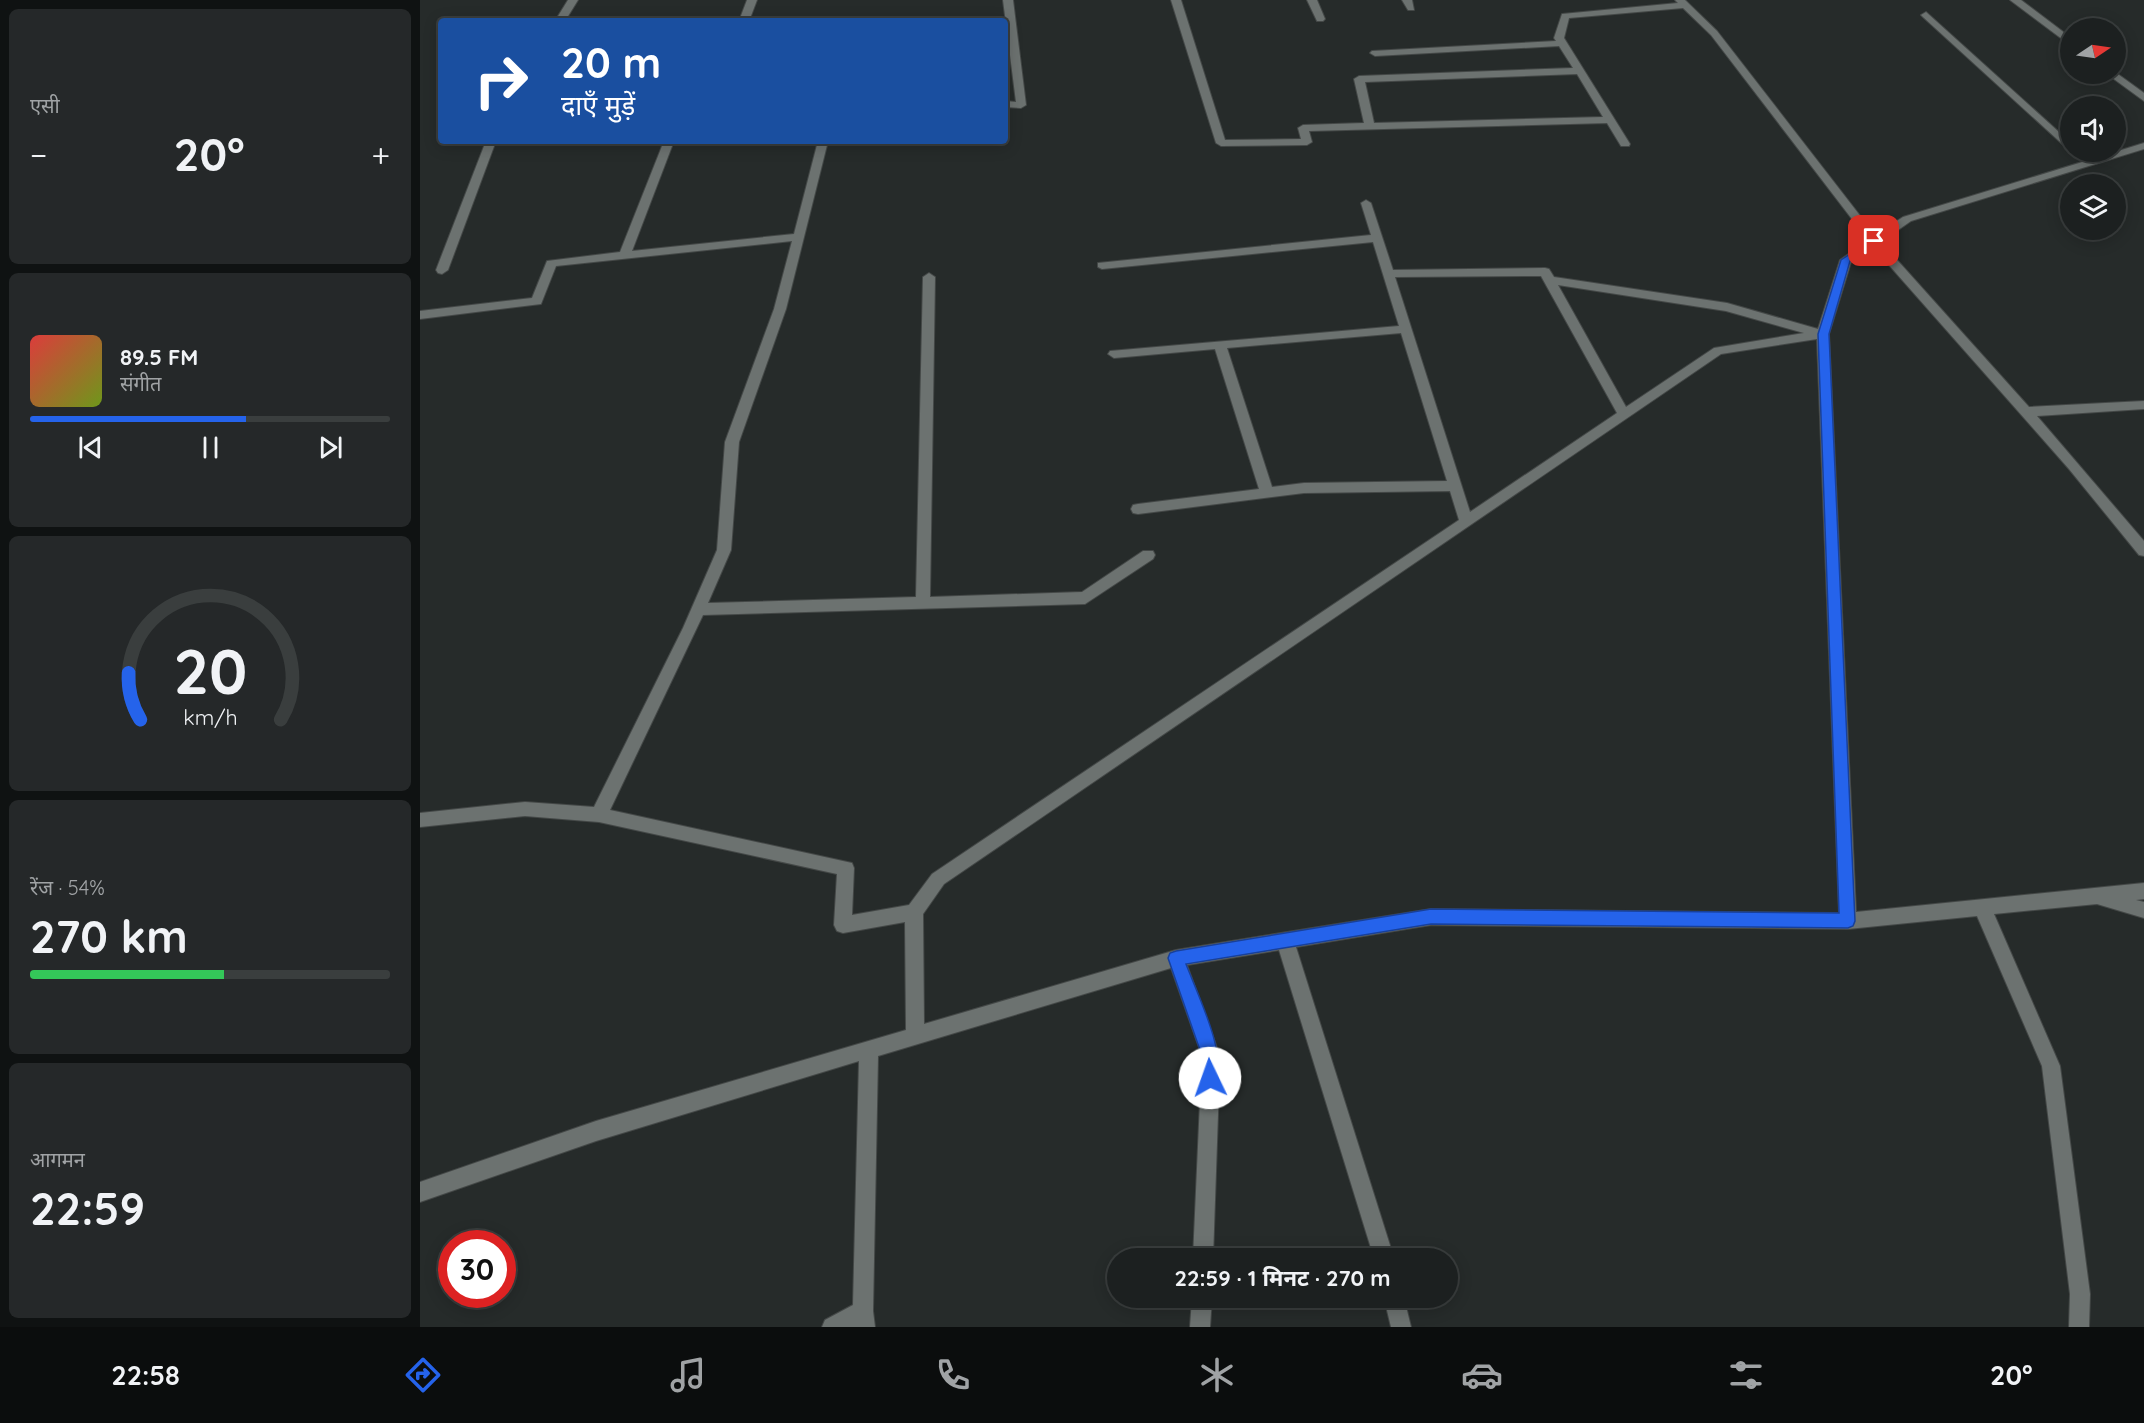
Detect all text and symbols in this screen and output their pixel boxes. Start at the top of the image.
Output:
north arrow [2060,18,2126,84]
map controls [2060,18,2126,240]
text: 20 m [561,36,661,89]
icon: right [462,42,540,120]
text: दाएँ मुड़ें [561,88,635,122]
text: एसी [30,93,60,118]
button: sound [2060,96,2126,162]
text: 20° [174,126,245,182]
text: − [30,134,47,175]
text: + [371,134,390,175]
button: layers [2060,174,2126,240]
pin [1848,215,1899,266]
icon: arrive [1857,224,1890,257]
text: 89.5 FM [120,343,198,371]
text: संगीत [120,371,161,396]
icon: previous [74,431,107,464]
icon: pause [194,431,227,464]
icon: next [314,431,347,464]
text: 20 [173,633,247,711]
text: km/h [183,705,237,731]
text: रेंज · 54% [30,875,105,900]
text: 270 km [30,908,188,964]
position arrow [1178,1046,1242,1110]
text: आगमन [30,1147,85,1172]
text: 22:59 [30,1180,145,1236]
speed limit sign: 30 [438,1230,516,1308]
text: 22:59 · 1 मिनट · 270 m [1174,1264,1391,1292]
icon: directions [402,1354,444,1396]
icon: music [667,1354,709,1396]
icon: phone [932,1354,974,1396]
icon: climate [1196,1354,1238,1396]
icon: car [1461,1354,1503,1396]
icon: filters [1725,1354,1767,1396]
text: 22:58 [111,1358,180,1392]
text: 20° [1990,1358,2033,1392]

